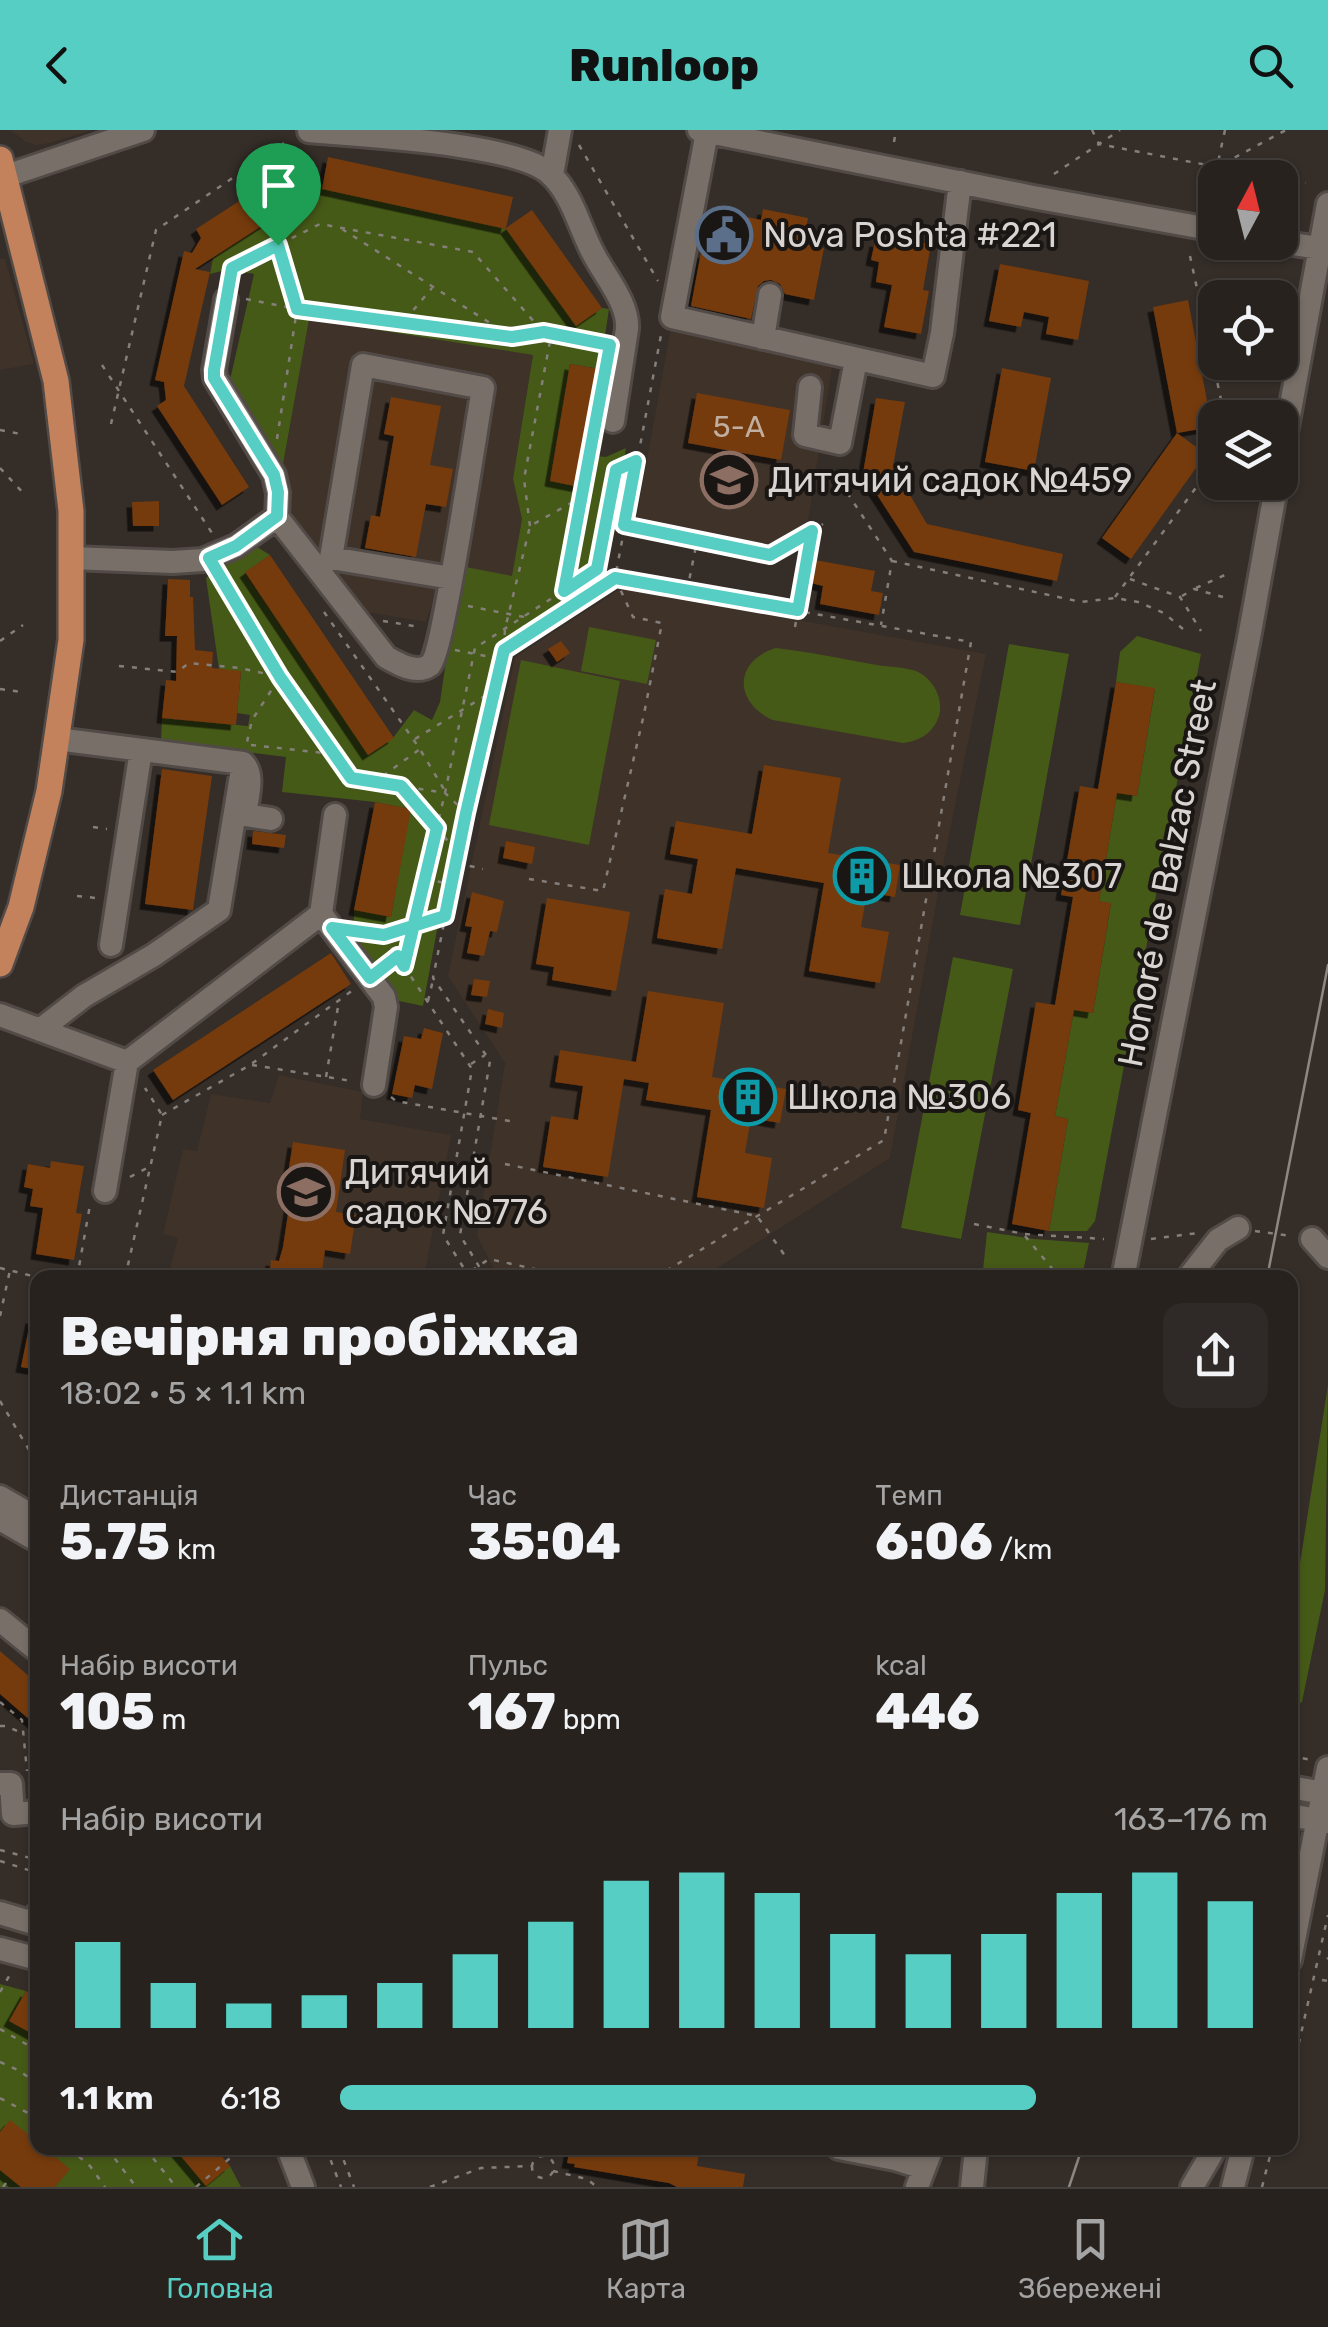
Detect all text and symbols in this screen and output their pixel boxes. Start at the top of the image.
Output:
icon: back [30,38,85,93]
icon: search [1243,38,1298,93]
text: Runloop [569,39,759,92]
pin [236,143,321,246]
icon: arrive [251,158,306,213]
north arrow [1198,160,1298,260]
map controls [1198,160,1298,500]
public building icon: Nova Poshta #221 [694,205,754,265]
place label: Nova Poshta #221 [763,214,1057,256]
button: locate [1198,280,1298,380]
button: layers [1198,400,1298,500]
house number: 5-А [713,409,765,445]
school or university icon: Дитячий садок №459 [699,450,759,510]
place label: Дитячий садок №459 [768,459,1132,501]
street label: Honoré de Balzac Street [1109,676,1225,1070]
building icon: Школа №307 [832,846,892,906]
place label: Школа №307 [901,855,1122,897]
building icon: Школа №306 [718,1067,778,1127]
place label: Школа №306 [787,1076,1011,1118]
place label: Дитячий садок №776 [345,1151,548,1233]
school or university icon: Дитячий садок №776 [276,1162,336,1222]
button: share [1163,1303,1268,1408]
text: Вечірня пробіжка [60,1304,579,1369]
text: 18:02 · 5 × 1.1 km [60,1374,306,1412]
text: Дистанція [60,1479,199,1512]
text: Час [468,1479,517,1512]
text: Темп [875,1479,943,1512]
text: 5.75 [60,1512,170,1572]
text: 35:04 [468,1512,621,1572]
text: 6:06 [875,1512,993,1572]
text: km [170,1533,216,1566]
text: /km [993,1533,1052,1566]
text: Набір висоти [60,1649,238,1682]
text: Пульс [468,1649,548,1682]
text: kcal [875,1649,927,1682]
text: 105 [60,1682,155,1742]
text: 167 [468,1682,556,1742]
text: 446 [875,1682,980,1742]
text: m [155,1703,186,1736]
text: bpm [556,1703,621,1736]
text: Набір висоти [60,1800,263,1838]
text: 163–176 m [1114,1800,1268,1838]
text: 1.1 km [60,2079,154,2117]
text: 6:18 [220,2079,282,2117]
tab: Головна [166,2212,274,2305]
tab: Карта [606,2212,686,2305]
tab: Збережені [1018,2212,1162,2305]

